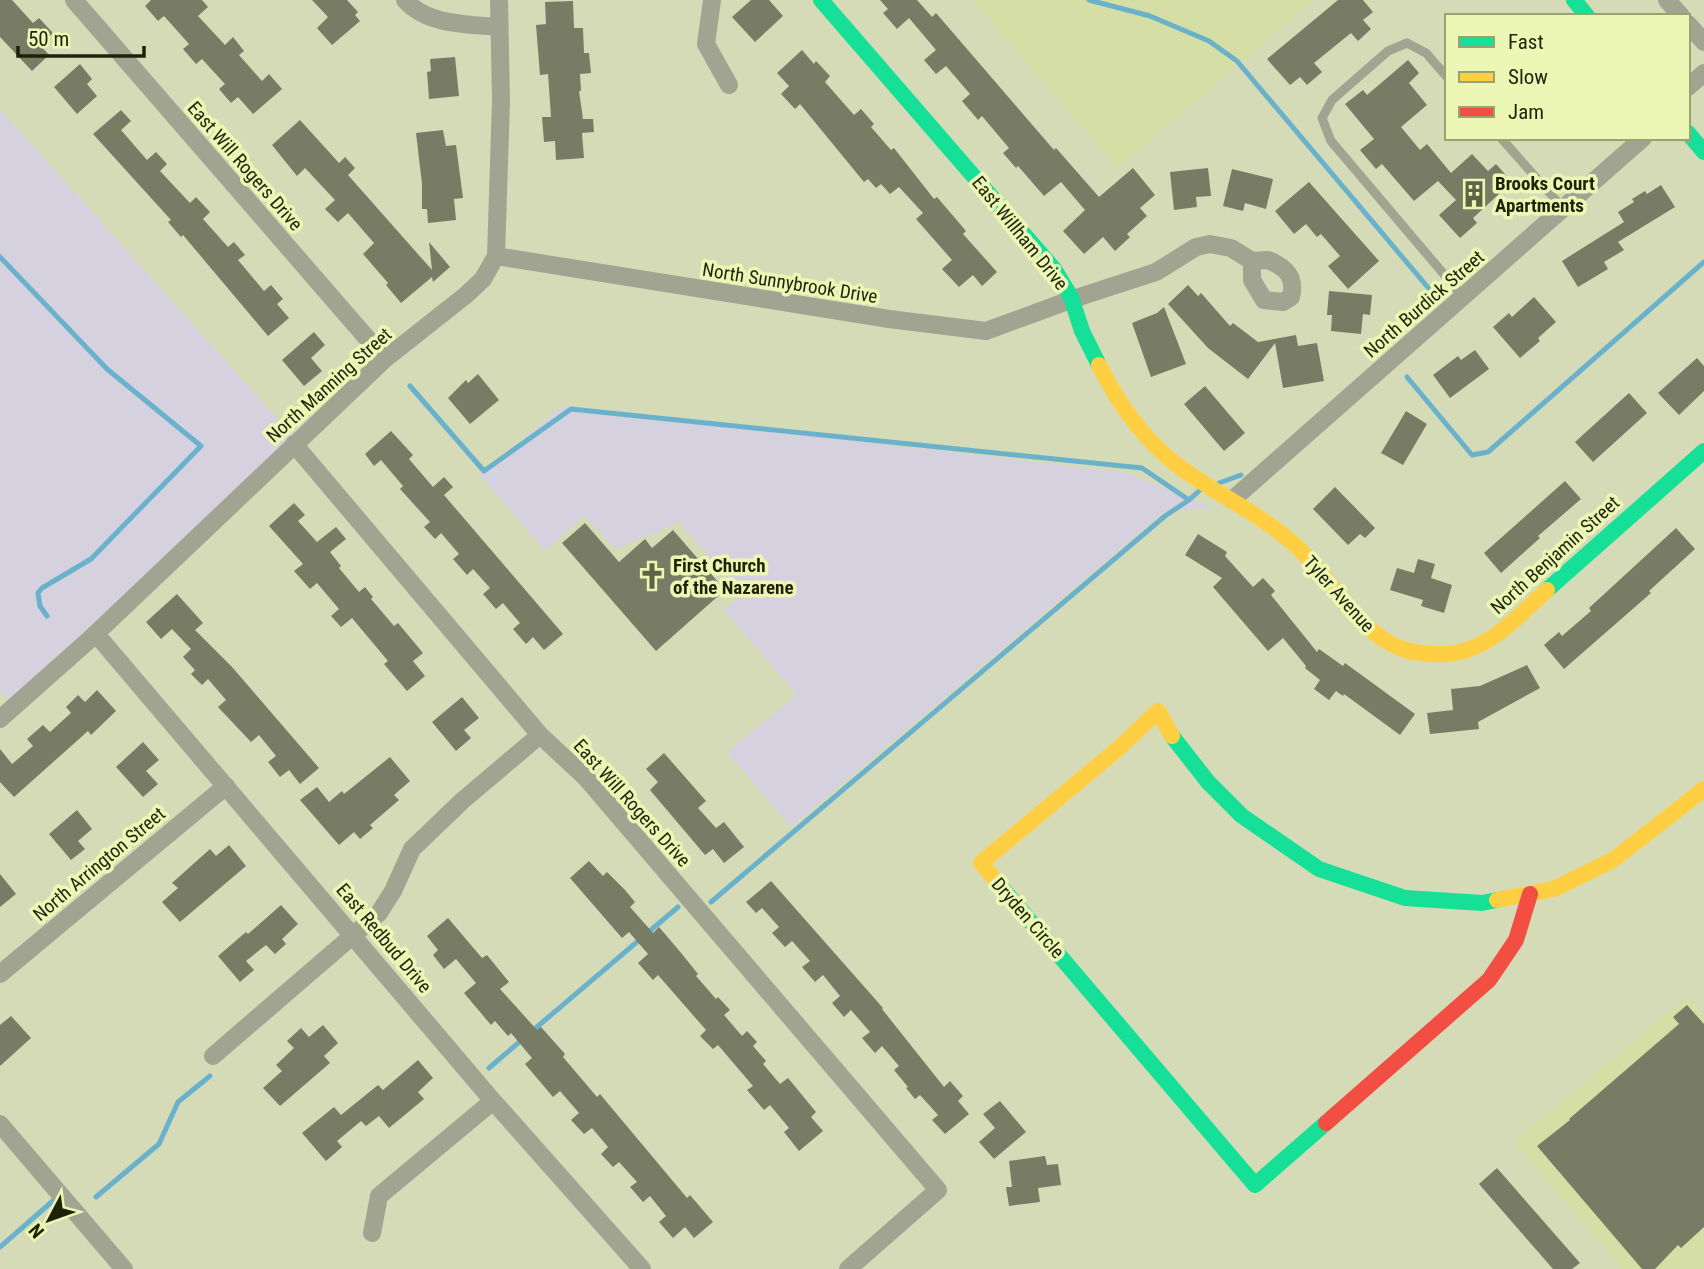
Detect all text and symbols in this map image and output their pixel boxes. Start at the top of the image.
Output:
scale bar [18,14,144,58]
legend [1445,14,1690,140]
text: 50 m [28,27,69,51]
text: Fast [1508,30,1544,54]
text: Slow [1508,65,1548,89]
street label: East Will Rogers Drive [183,97,307,235]
text: Jam [1508,100,1544,124]
street label: East Willham Drive [967,172,1073,295]
place label: Brooks Court Apartments [1495,172,1595,217]
building icon: Brooks Court Apartments [1459,179,1489,209]
street label: North Burdick Street [1359,245,1489,363]
street label: North Sunnybrook Drive [701,258,879,308]
street label: North Manning Street [262,323,396,447]
street label: North Benjamin Street [1486,491,1624,619]
street label: Tyler Avenue [1299,551,1379,637]
place label: First Church of the Nazarene [673,554,794,599]
church icon: First Church of the Nazarene [637,561,667,591]
street label: East Will Rogers Drive [569,734,695,872]
street label: North Arrington Street [28,802,170,926]
street label: Dryden Circle [987,873,1069,963]
street label: East Redbud Drive [332,879,437,997]
north arrow [14,1185,84,1255]
text: N [24,1219,49,1243]

